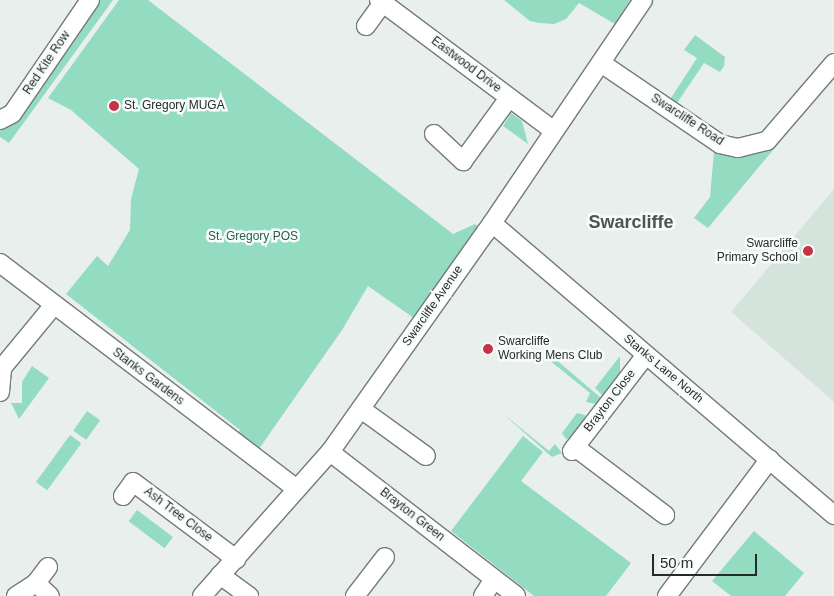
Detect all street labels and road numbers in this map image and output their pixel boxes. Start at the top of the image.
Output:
street label: Red Kite Row [21,29,73,97]
street label: Eastwood Drive [428,34,504,96]
street label: Swarcliffe Road [648,91,726,149]
street label: Swarcliffe Avenue [400,263,466,349]
street label: Stanks Lane North [620,332,706,406]
street label: Stanks Gardens [109,345,187,409]
street label: Brayton Close [581,367,639,435]
street label: Ash Tree Close [141,484,215,546]
street label: Brayton Green [377,485,447,545]

